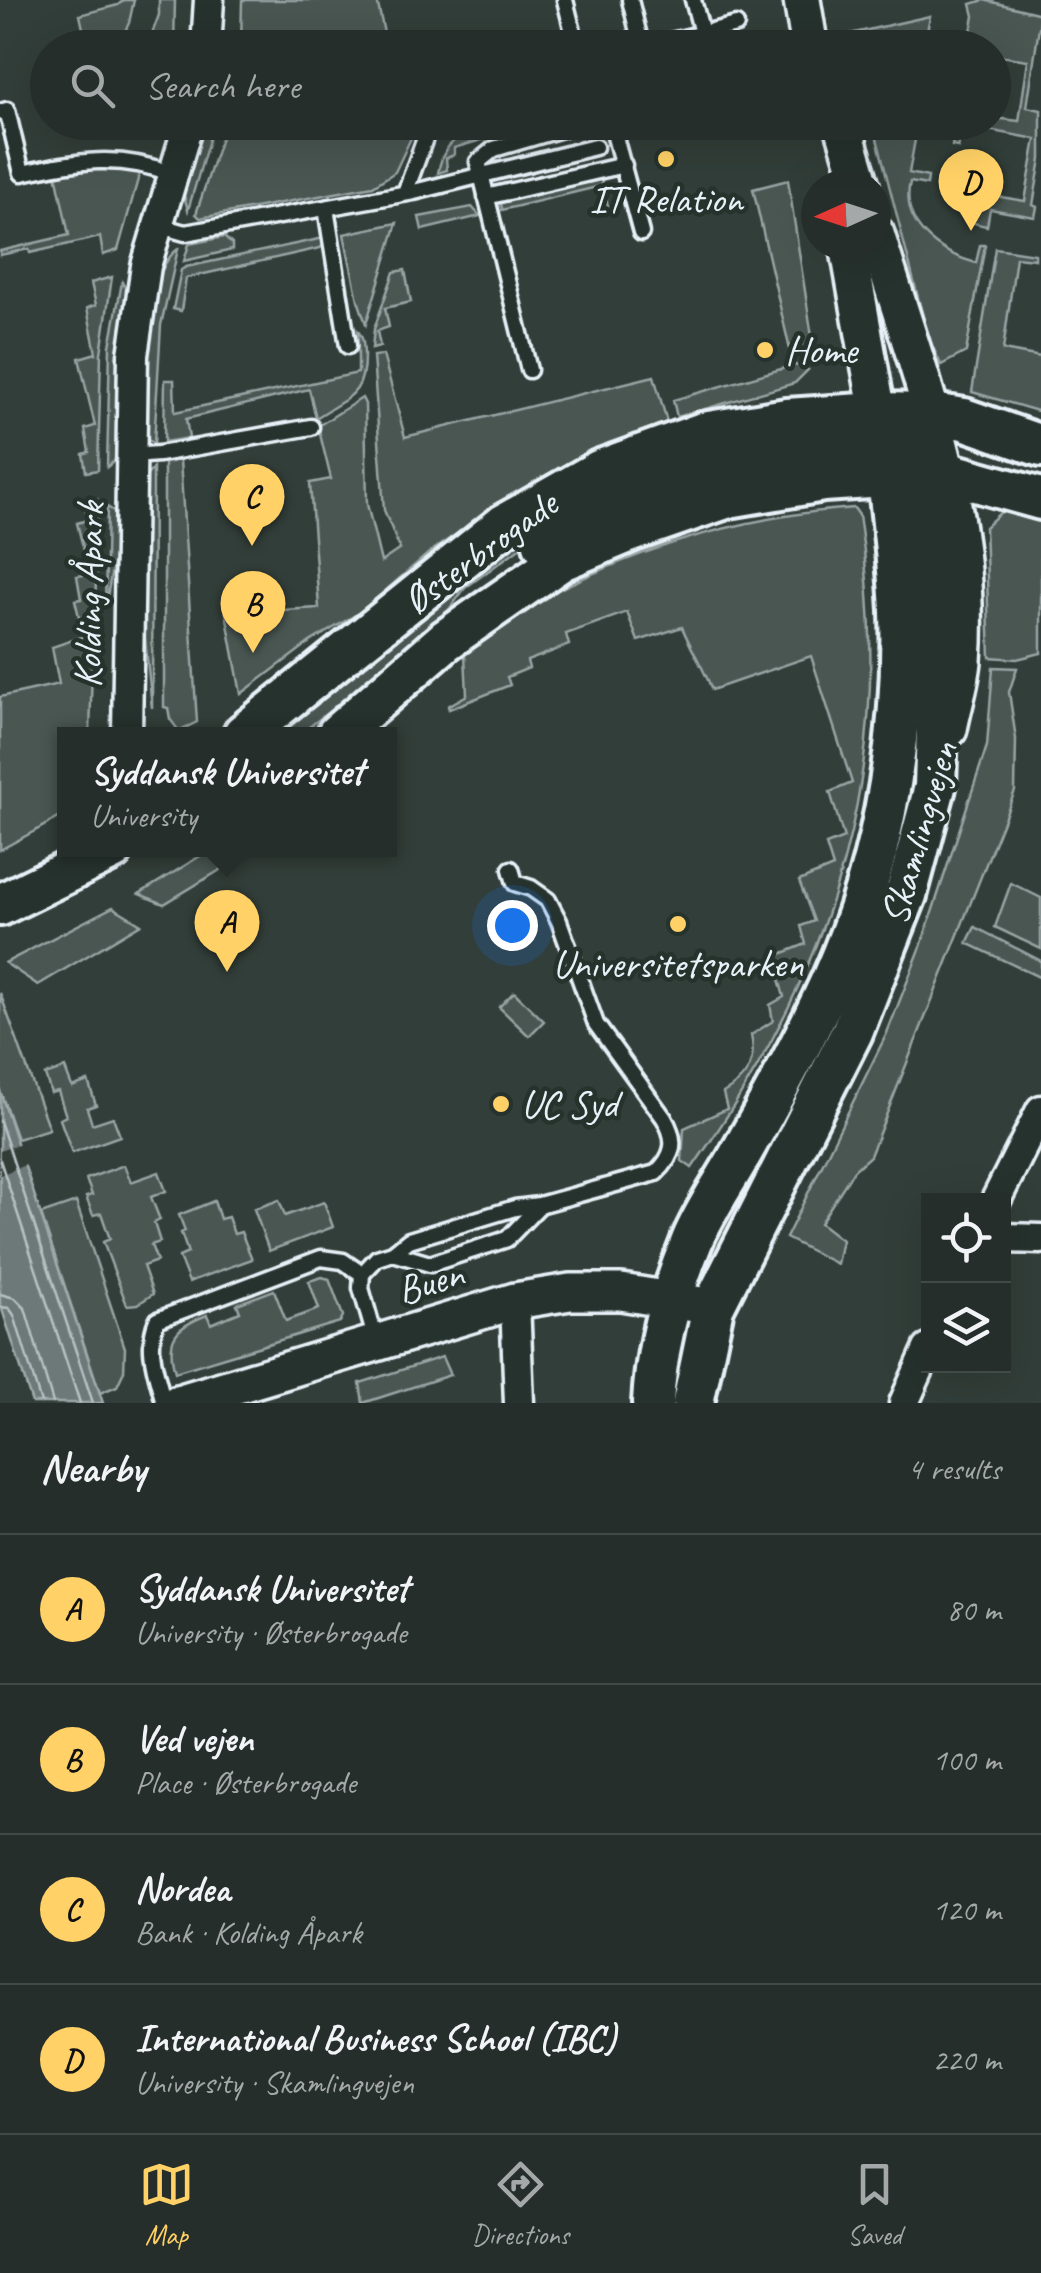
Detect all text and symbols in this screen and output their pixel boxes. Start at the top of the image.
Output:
search box [30,30,1011,140]
icon: search [65,58,120,113]
text: Search here [145,62,300,109]
marker: IT Relation [655,148,677,170]
pin: D [938,148,1004,231]
north arrow [801,170,891,260]
place label: IT Relation [590,174,744,224]
place label: Home [785,325,860,375]
marker: Home [754,339,776,361]
pin: C [220,464,284,546]
street label: Østerbrogade [393,477,570,625]
street label: Kolding Åpark [62,499,116,688]
pin: B [220,570,286,653]
popup [57,727,397,857]
street label: Skamlingvejen [869,735,969,930]
text: Syddansk Universitet [90,748,364,795]
text: University [90,795,197,836]
pin: A [194,890,260,972]
your location [487,900,538,951]
marker: Universitetsparken [667,913,689,935]
place label: Universitetsparken [553,939,804,989]
place label: UC Syd [521,1079,624,1129]
marker: UC Syd [490,1093,512,1115]
map controls [921,1193,1011,1373]
button: locate [921,1193,1011,1283]
street label: Buen [391,1248,470,1316]
button: layers [921,1283,1011,1373]
text: Nearby [40,1442,146,1495]
text: 4 results [907,1448,1001,1489]
text: Syddansk Universitet [135,1565,409,1612]
text: A [64,1589,81,1630]
text: 80 m [947,1589,1001,1630]
text: University · Østerbrogade [135,1612,407,1653]
text: Ved vejen [135,1715,253,1762]
text: B [64,1739,81,1780]
text: 100 m [932,1739,1001,1780]
text: Place · Østerbrogade [135,1762,356,1803]
text: Nordea [135,1865,230,1912]
text: C [65,1889,80,1930]
text: 120 m [932,1889,1001,1930]
text: Bank · Kolding Åpark [135,1912,362,1953]
text: International Business School (IBC) [135,2015,616,2062]
text: D [63,2039,82,2080]
text: 220 m [932,2039,1001,2080]
text: University · Skamlingvejen [135,2062,414,2103]
tab: Map [139,2157,194,2252]
tab: Directions [472,2157,569,2252]
tab: Saved [847,2157,902,2252]

